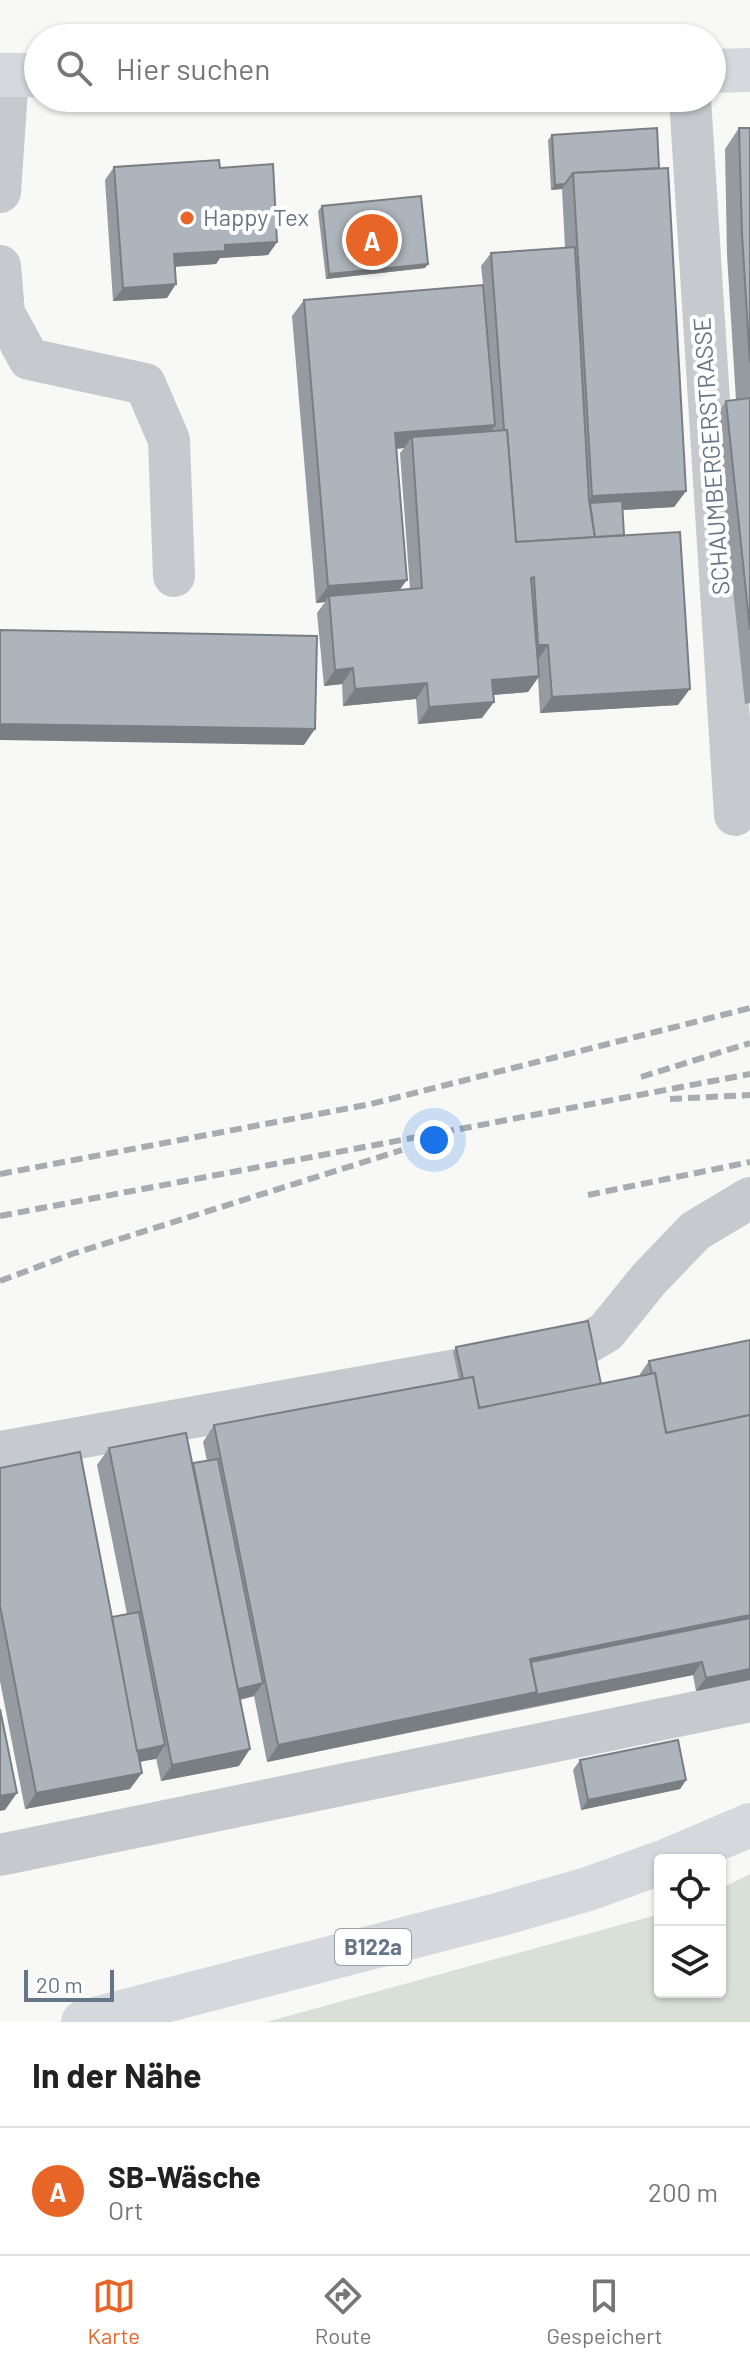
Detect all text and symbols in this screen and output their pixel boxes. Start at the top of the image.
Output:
search box [24,24,726,112]
icon: search [52,46,96,90]
text: Hier suchen [116,50,270,86]
place label: Happy Tex [203,202,309,231]
marker: Happy Tex [178,209,196,227]
pin: A [346,210,398,270]
street label: SCHAUMBERGERSTRASSE [686,316,735,596]
your location [414,1120,454,1160]
map controls [654,1854,726,1998]
button: locate [654,1854,726,1926]
button: layers [654,1926,726,1998]
road number: B122a [335,1929,411,1965]
scale bar [24,1966,114,2002]
text: 20 m [36,1971,83,1997]
text: In der Nähe [32,2054,202,2095]
text: SB-Wäsche [108,2158,261,2194]
text: A [49,2176,67,2207]
text: 200 m [648,2176,718,2207]
text: Ort [108,2194,143,2225]
tab: Karte [87,2274,140,2348]
tab: Route [315,2274,371,2348]
tab: Gespeichert [546,2274,662,2348]

